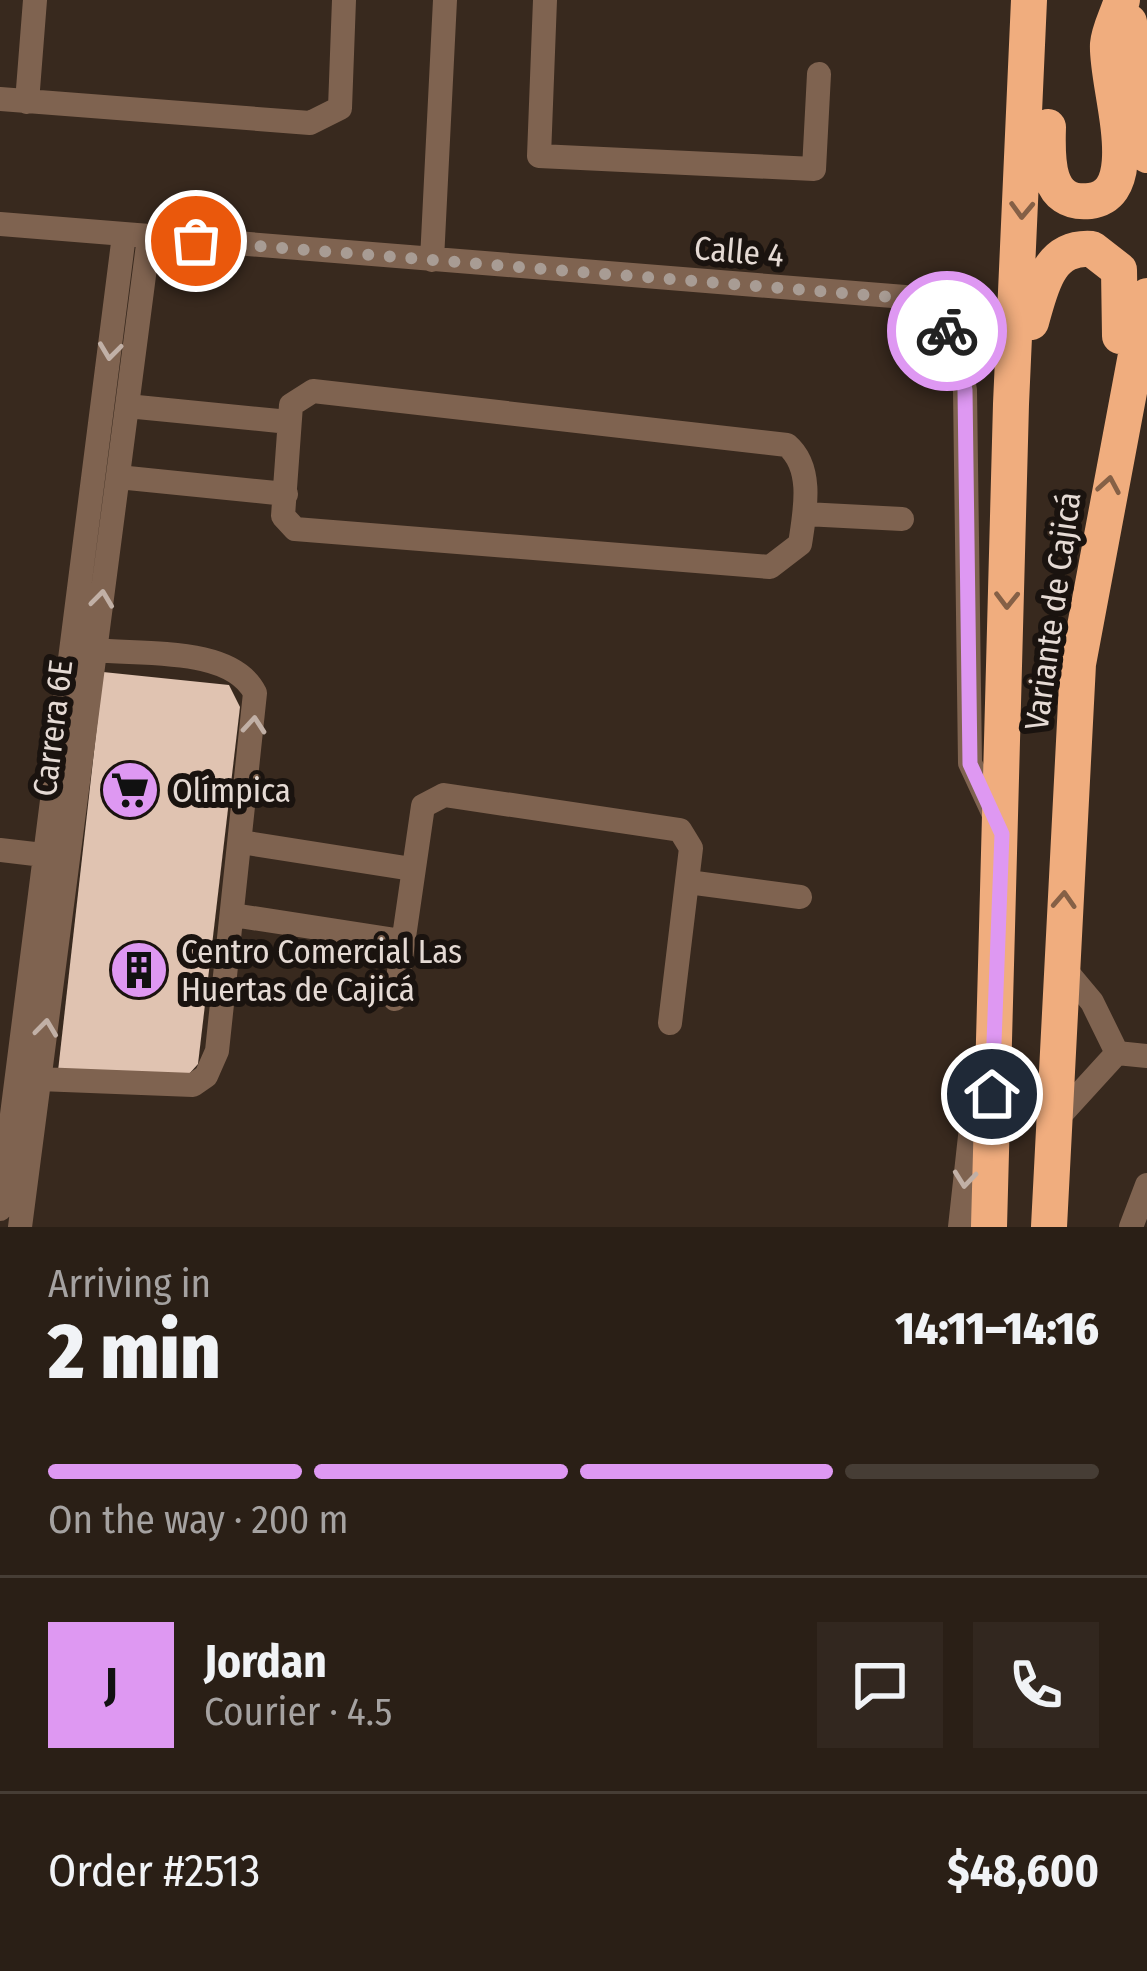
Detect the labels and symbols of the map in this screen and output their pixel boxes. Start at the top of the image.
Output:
pin [145,190,247,292]
one-way arrow [1009,201,1035,220]
street label: Calle 4 [693,228,785,276]
courier [887,271,1007,391]
one-way arrow [97,341,123,361]
one-way arrow [1095,475,1120,495]
street label: Variante de Cajicá [1016,490,1089,733]
one-way arrow [88,589,114,609]
one-way arrow [994,591,1020,610]
street label: Carrera 6E [25,658,81,799]
one-way arrow [241,715,266,734]
supermarket icon: Olímpica [99,759,161,821]
place label: Olímpica [172,771,291,811]
one-way arrow [1051,890,1077,909]
place label: Centro Comercial Las Huertas de Cajicá [181,932,462,1010]
building icon: Centro Comercial Las Huertas de Cajicá [108,939,170,1001]
one-way arrow [32,1018,58,1038]
pin [941,1043,1043,1145]
one-way arrow [953,1170,978,1189]

